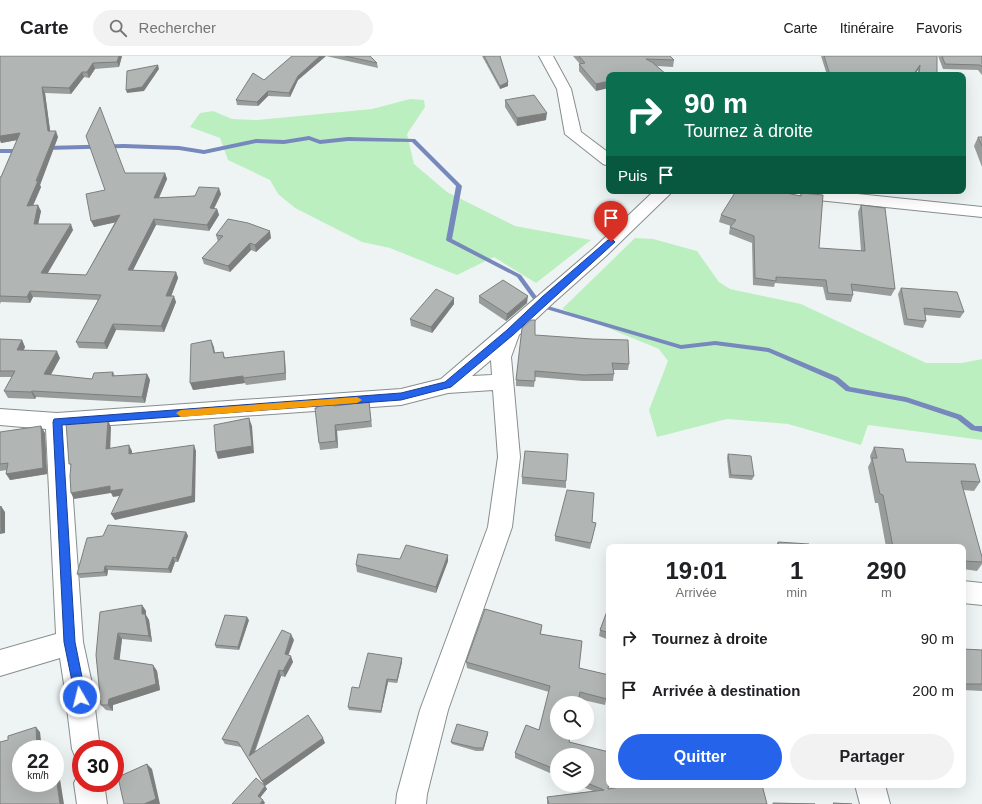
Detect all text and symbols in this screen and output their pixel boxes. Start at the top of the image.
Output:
search box [93,10,373,46]
text: Carte [20,17,69,38]
icon: search [107,17,129,39]
text: Rechercher [139,19,216,36]
text: Carte [783,20,818,36]
text: Itinéraire [840,20,894,36]
text: Favoris [916,20,962,36]
icon: right [618,88,670,140]
text: 90 m [684,88,748,119]
text: Tournez à droite [684,121,813,141]
icon: arrive [655,164,677,186]
text: Puis [618,167,647,184]
pin [594,201,628,242]
icon: arrive [600,207,622,229]
text: 19:01 [665,557,727,584]
text: 1 [790,557,803,584]
text: 290 [867,557,907,584]
text: Arrivée [675,585,717,600]
text: min [786,585,807,600]
text: m [881,585,892,600]
icon: right [618,627,640,649]
text: Tournez à droite [652,630,768,647]
text: 90 m [921,630,954,647]
position arrow [59,676,101,718]
icon: arrive [618,679,640,701]
text: Arrivée à destination [652,682,800,699]
text: 200 m [912,682,954,699]
map controls [550,696,594,792]
button: search [550,696,594,740]
button: Quitter [618,734,782,780]
button: Partager [790,734,954,780]
speed limit sign: 30 [72,740,124,792]
button: layers [550,748,594,792]
text: 22 [27,750,49,772]
text: km/h [27,770,49,781]

